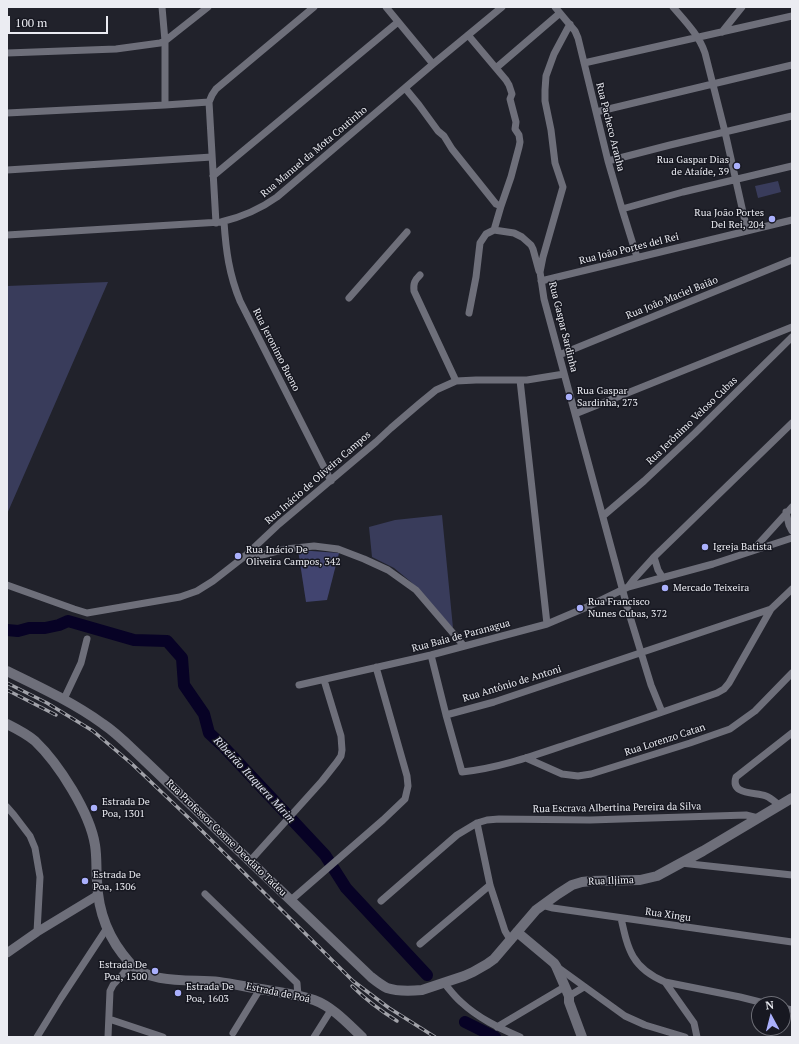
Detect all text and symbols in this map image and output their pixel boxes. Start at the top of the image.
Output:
scale bar [10,8,110,34]
text: 100 m [15,15,47,30]
street label: Rua Pacheco Aranha [593,81,627,173]
street label: Rua Manuel da Mota Coutinho [258,104,370,200]
place label: Rua Gaspar Dias de Ataíde, 39 [657,154,729,178]
marker: Rua Gaspar Dias de Ataíde, 39 [732,161,742,171]
place label: Rua João Portes Del Rei, 204 [694,207,764,230]
marker: Rua João Portes Del Rei, 204 [767,214,777,224]
street label: Rua João Portes del Rei [578,231,680,267]
street label: Rua João Maciel Baião [624,274,720,322]
street label: Rua Gaspar Sardinha [546,281,580,373]
street label: Rua Jeronimo Bueno [250,307,302,393]
street label: Rua Jerônimo Veloso Cubas [644,374,740,468]
place label: Rua Gaspar Sardinha, 273 [577,385,638,408]
marker: Rua Gaspar Sardinha, 273 [564,392,574,402]
street label: Rua Inácio de Oliveira Campos [263,429,373,527]
place label: Igreja Batista [713,541,772,553]
marker: Igreja Batista [700,542,710,552]
place label: Rua Inácio De Oliveira Campos, 342 [246,544,341,568]
marker: Rua Inácio De Oliveira Campos, 342 [233,551,243,561]
place label: Mercado Teixeira [673,582,749,594]
marker: Mercado Teixeira [660,583,670,593]
place label: Rua Francisco Nunes Cubas, 372 [588,596,667,620]
marker: Rua Francisco Nunes Cubas, 372 [575,603,585,613]
street label: Rua Baia de Paranagua [411,617,511,655]
street label: Rua Antônio de Antoni [461,663,563,705]
street label: Rua Lorenzo Catan [623,721,707,759]
water label: Ribeirão Itaquera Mirim [210,734,298,826]
street label: Rua Professor Cosme Deodato Tadeu [163,777,289,899]
place label: Estrada De Poa, 1301 [102,796,150,820]
street label: Rua Escrava Albertina Pereira da Silva [533,801,701,815]
marker: Estrada De Poa, 1301 [89,803,99,813]
place label: Estrada De Poa, 1306 [93,869,141,892]
street label: Rua Iljima [588,874,634,888]
marker: Estrada De Poa, 1306 [80,876,90,886]
street label: Rua Xingu [644,906,692,924]
place label: Estrada De Poa, 1500 [99,959,147,982]
marker: Estrada De Poa, 1500 [150,966,160,976]
street label: Estrada de Poá [245,980,311,1006]
place label: Estrada De Poa, 1603 [186,981,234,1004]
marker: Estrada De Poa, 1603 [173,988,183,998]
north arrow [751,996,791,1036]
text: N [765,998,775,1013]

